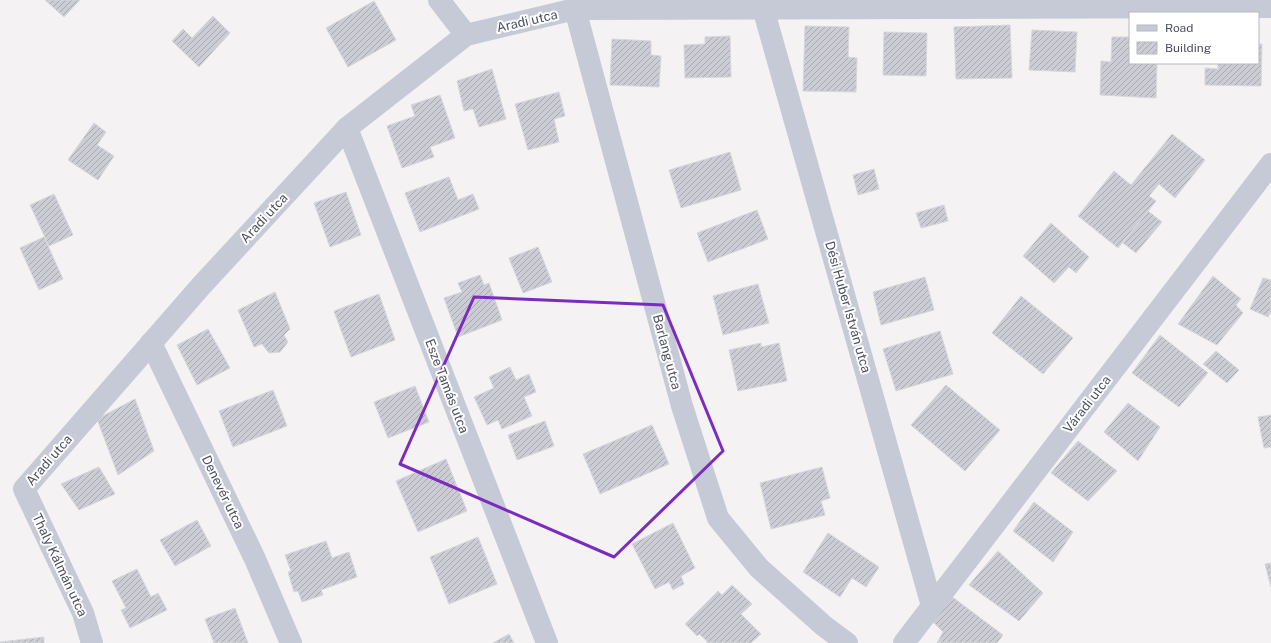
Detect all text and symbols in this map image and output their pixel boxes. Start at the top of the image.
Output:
street label: Aradi utca [495,7,559,35]
legend [1129,12,1259,64]
text: Road [1165,21,1193,35]
text: Building [1165,41,1211,55]
street label: Aradi utca [237,190,291,246]
street label: Dési Huber István utca [822,239,874,375]
street label: Barlang utca [650,313,684,391]
street label: Esze Tamás utca [422,337,472,435]
street label: Váradi utca [1060,373,1114,435]
street label: Aradi utca [23,432,75,488]
street label: Denevér utca [199,453,247,531]
street label: Thaly Kálmán utca [30,511,90,619]

